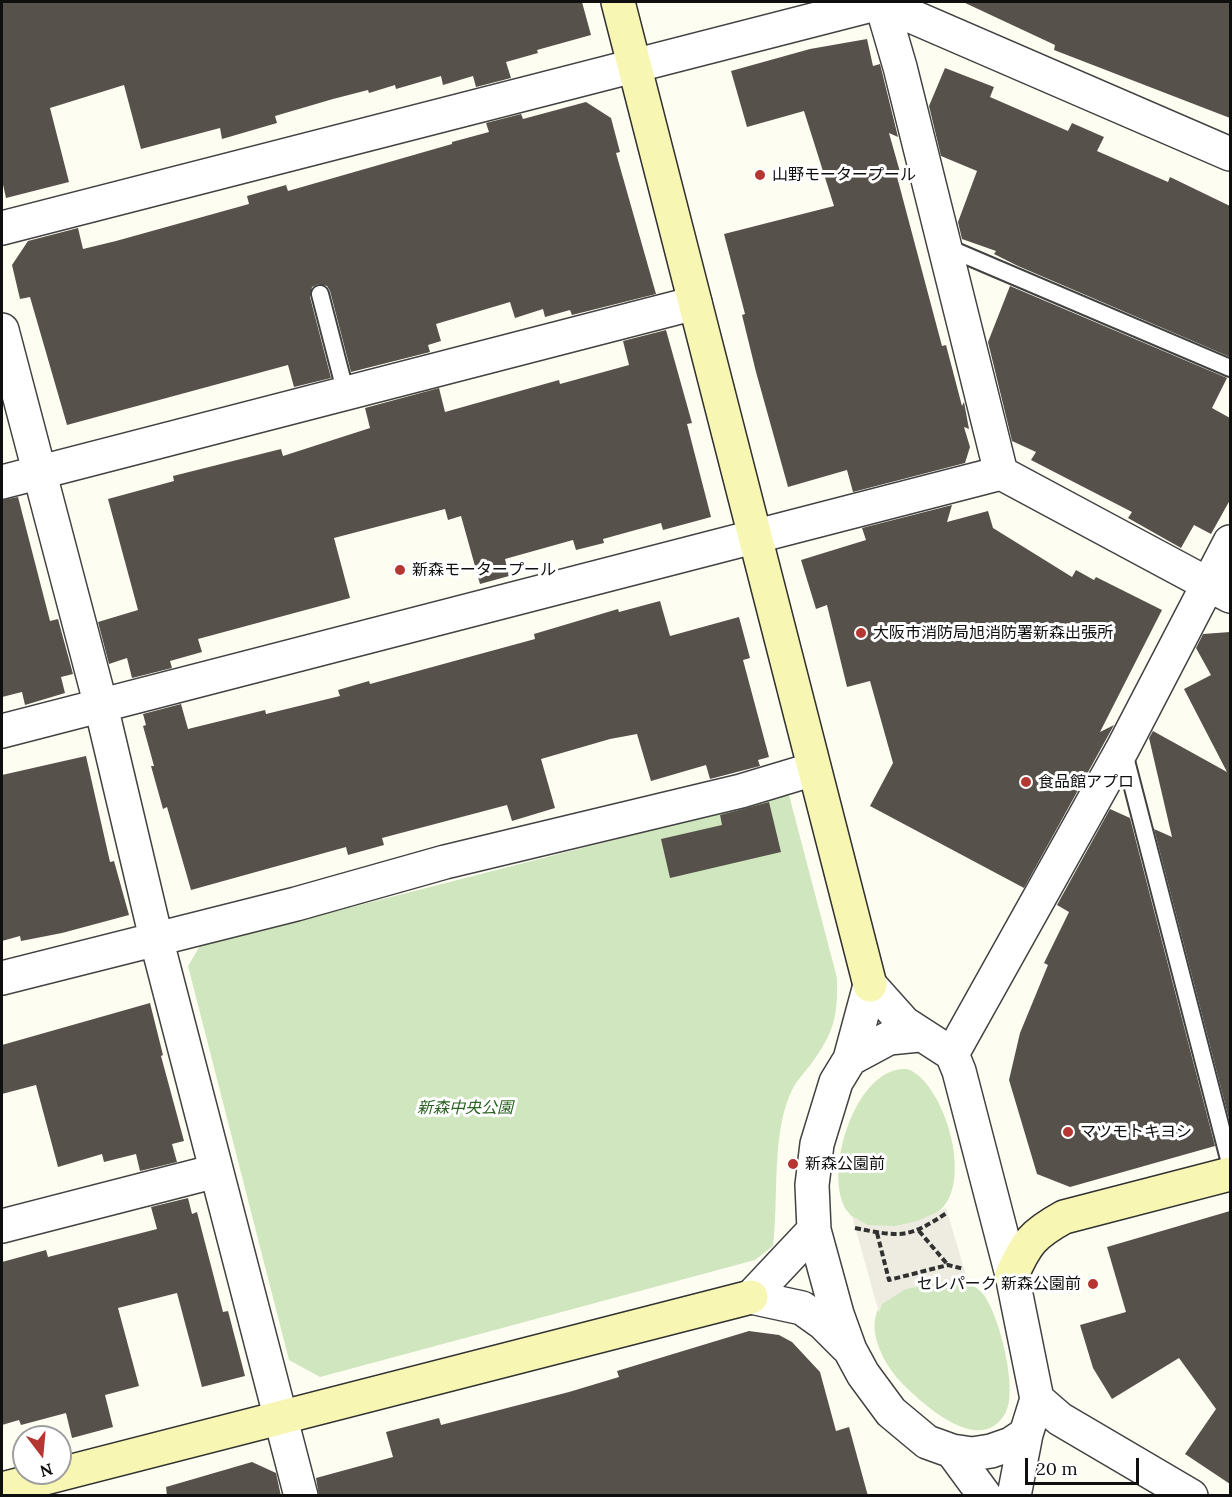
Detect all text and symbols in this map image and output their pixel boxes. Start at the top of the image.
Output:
place label: 山野モータープール [772,165,916,185]
marker: 山野モータープール [753,168,767,182]
place label: 新森モータープール [412,560,556,580]
marker: 新森モータープール [393,563,407,577]
place label: 大阪市消防局旭消防署新森出張所 [873,623,1113,643]
marker: 大阪市消防局旭消防署新森出張所 [854,626,868,640]
place label: 食品館アプロ [1038,772,1134,792]
marker: 食品館アプロ [1019,775,1033,789]
park label: 新森中央公園 [417,1098,513,1118]
place label: マツモトキヨシ [1080,1122,1192,1142]
marker: マツモトキヨシ [1061,1125,1075,1139]
place label: 新森公園前 [805,1154,885,1174]
marker: 新森公園前 [786,1157,800,1171]
place label: セレパーク 新森公園前 [917,1274,1081,1294]
marker: セレパーク 新森公園前 [1086,1277,1100,1291]
north arrow [12,1425,72,1485]
scale bar [1028,1446,1142,1484]
text: 20 m [1036,1457,1078,1480]
text: N [38,1459,55,1482]

